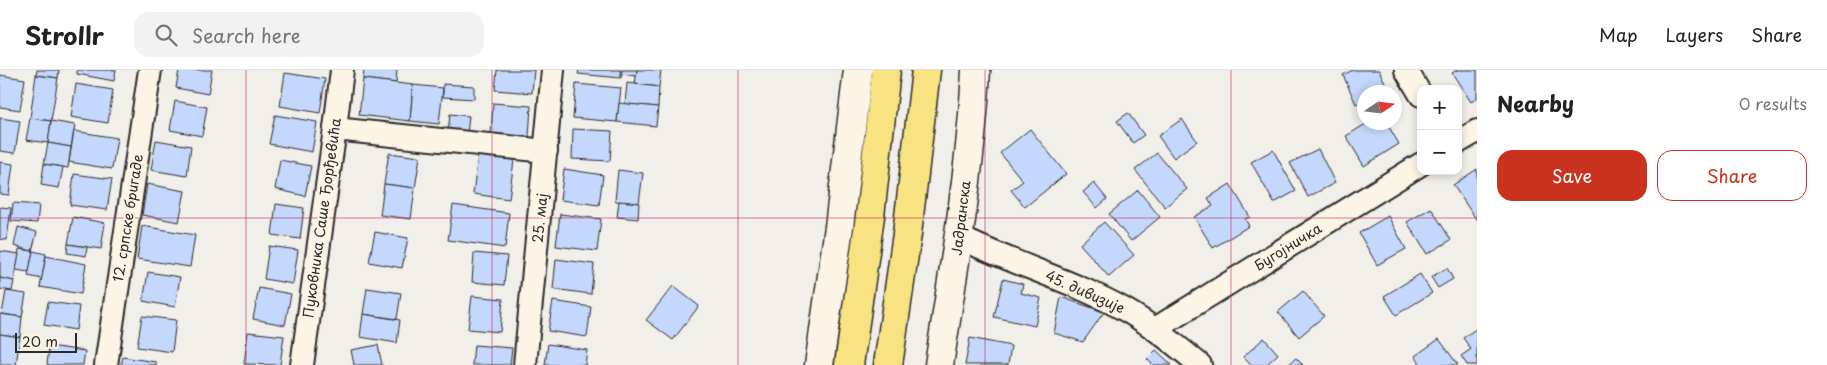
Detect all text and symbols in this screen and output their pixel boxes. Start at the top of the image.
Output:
search box [134,12,484,57]
text: Strollr [25,17,104,53]
icon: search [152,21,180,49]
text: Search here [192,21,301,49]
text: Map [1599,21,1638,48]
text: Layers [1666,21,1723,48]
text: Share [1751,21,1802,48]
north arrow [1357,85,1402,130]
map controls [1417,85,1462,175]
button: + [1417,85,1462,130]
text: Nearby [1497,87,1574,119]
text: 0 results [1739,91,1807,115]
street label: Пуковника Саше Ђорђевића [297,116,346,319]
button: − [1417,130,1462,175]
button: Save [1497,150,1647,201]
button: Share [1657,150,1807,201]
street label: 12. српске бригаде [107,152,148,283]
street label: Јадранска [946,179,976,256]
street label: 25. мај [526,192,553,244]
street label: Бугојничка [1250,217,1326,276]
street label: 45. дивизије [1042,265,1128,318]
scale bar [15,330,78,353]
text: 20 m [22,331,58,352]

